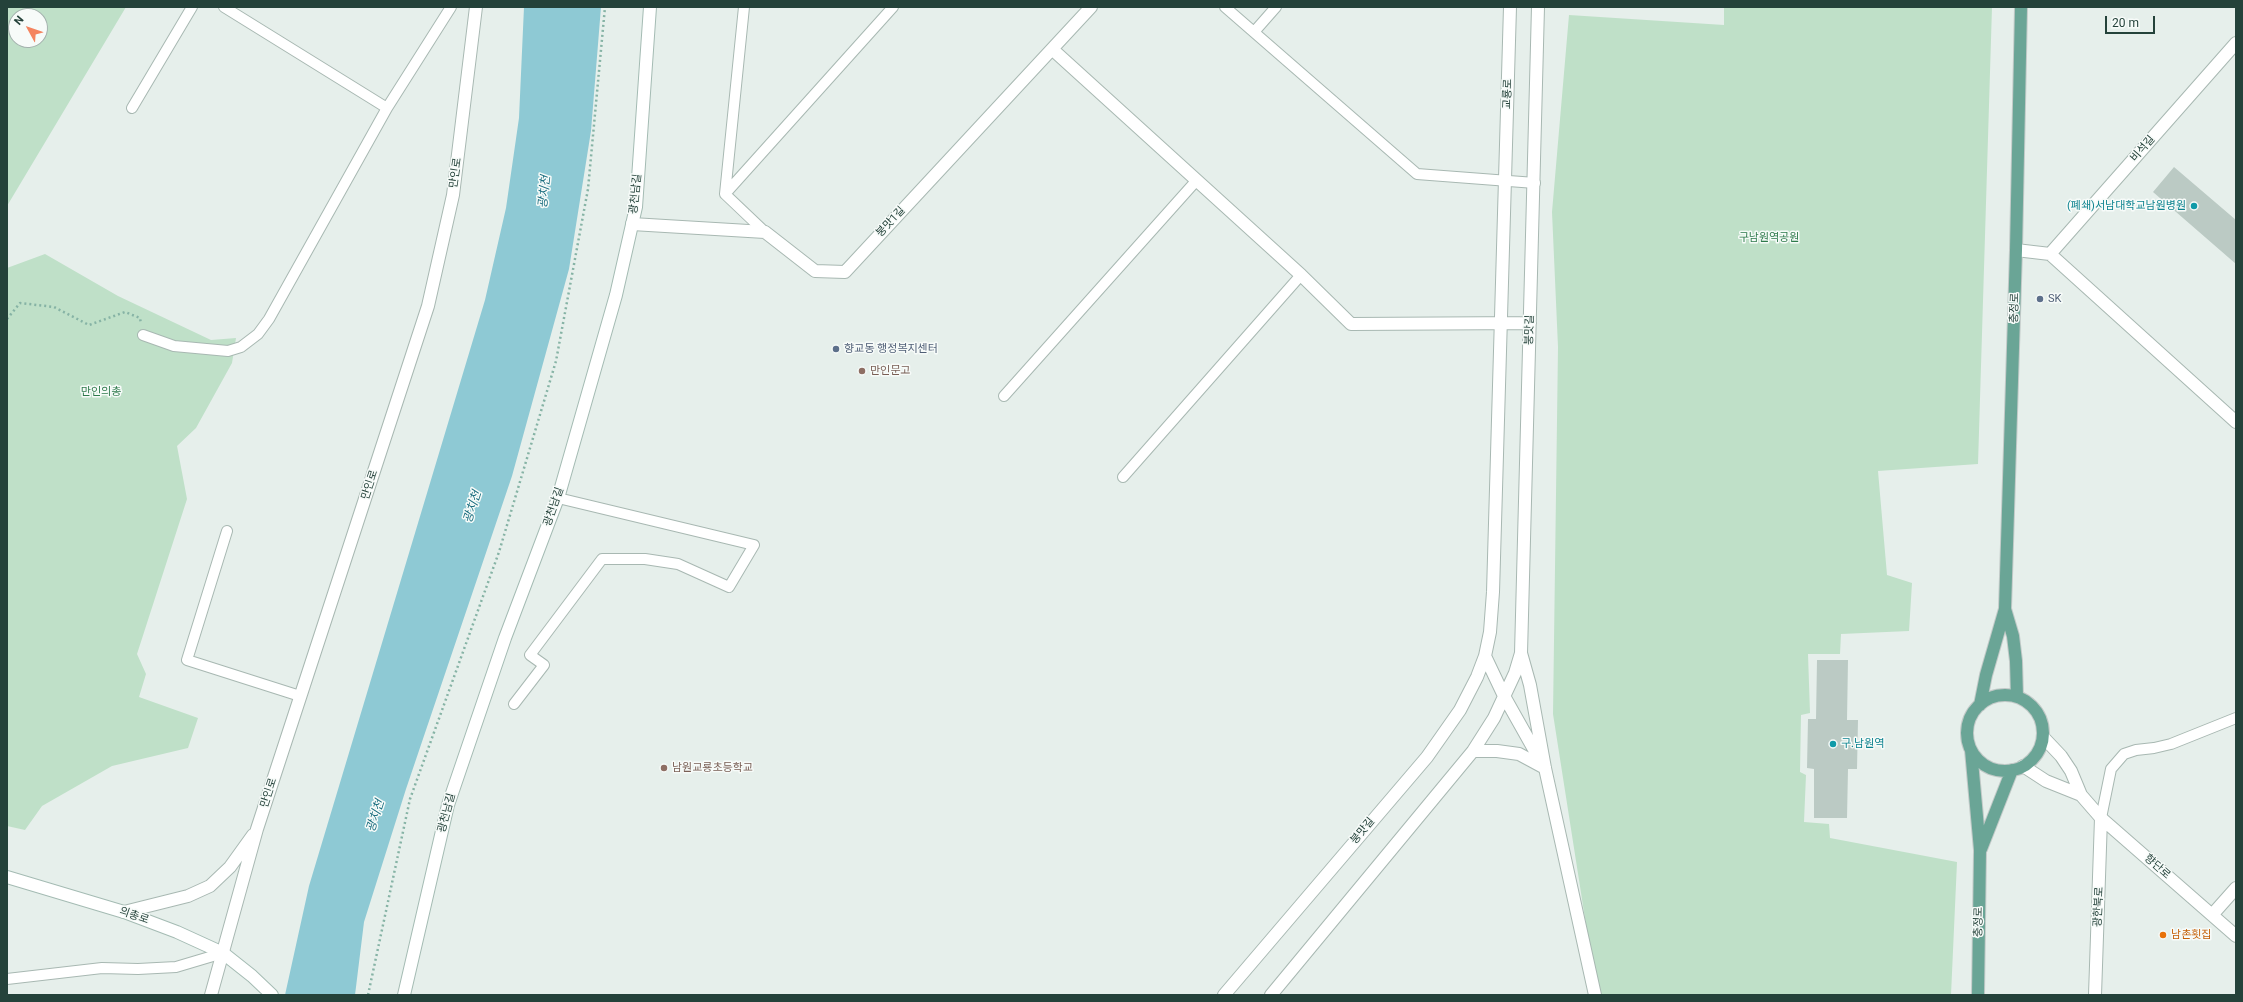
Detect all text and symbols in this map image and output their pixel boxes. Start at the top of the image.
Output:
north arrow [8,8,48,48]
scale bar [2107,8,2157,34]
text: N [12,13,27,28]
text: 20 m [2112,16,2139,30]
street label: 교룡로 [1501,79,1515,109]
street label: 비석길 [2128,133,2158,165]
street label: 만인로 [447,157,465,189]
street label: 광천남길 [627,173,645,215]
water label: 광치천 [536,175,554,209]
place label: (폐쇄)서남대학교남원병원 [2067,199,2186,213]
marker: (폐쇄)서남대학교남원병원 [2189,201,2199,211]
street label: 붕맛1길 [874,204,908,240]
park label: 구남원역공원 [1739,231,1799,245]
place label: SK [2048,292,2061,306]
street label: 충정로 [2008,293,2022,323]
marker: SK [2035,294,2045,304]
street label: 붕맛길 [1523,315,1537,345]
place label: 향교동 행정복지센터 [844,342,938,356]
marker: 향교동 행정복지센터 [831,344,841,354]
place label: 만인문고 [870,364,910,378]
marker: 만인문고 [857,366,867,376]
park label: 만인의총 [81,385,121,399]
street label: 만인로 [359,469,381,501]
street label: 광천남길 [541,486,567,528]
water label: 광치천 [461,489,485,525]
place label: 구.남원역 [1841,737,1884,751]
marker: 구.남원역 [1828,739,1838,749]
place label: 남원교룡초등학교 [672,761,753,775]
marker: 남원교룡초등학교 [659,763,669,773]
street label: 만인로 [258,777,280,809]
street label: 광천남길 [435,792,459,834]
water label: 광치천 [364,798,388,834]
street label: 붕맛길 [1348,815,1378,847]
street label: 향단로 [2141,852,2173,882]
street label: 광한북로 [2091,886,2107,928]
street label: 의총로 [117,905,151,927]
street label: 충정로 [1972,907,1986,937]
place label: 남촌횟집 [2171,928,2211,942]
marker: 남촌횟집 [2158,930,2168,940]

